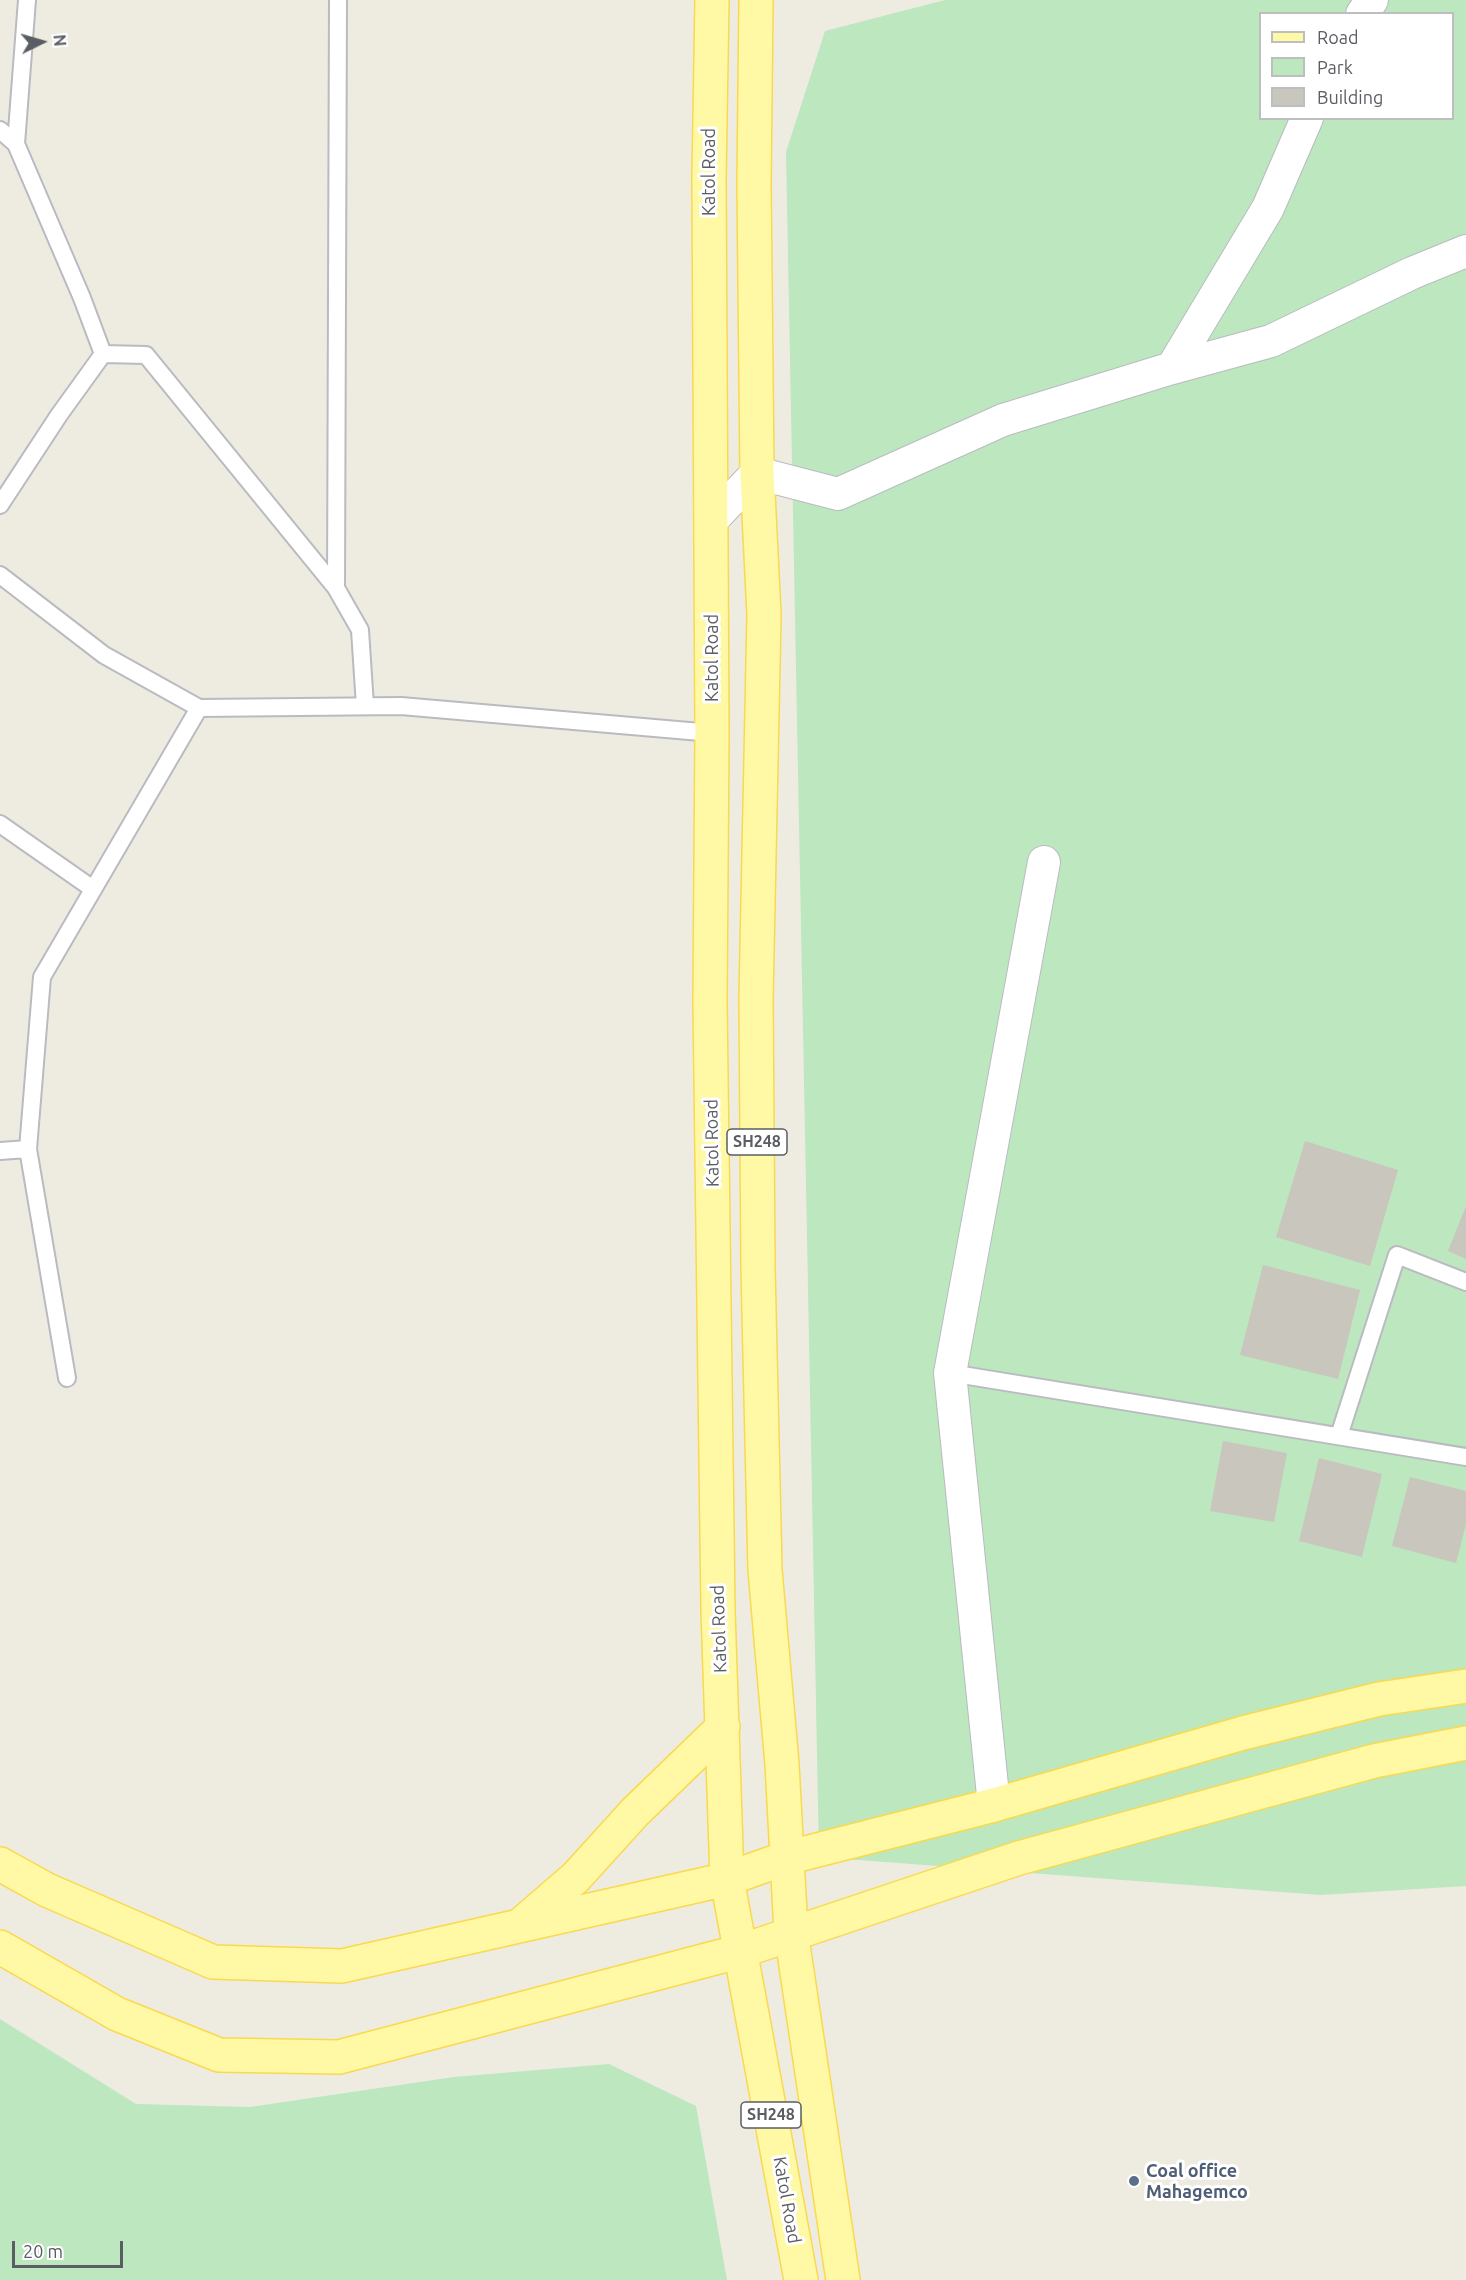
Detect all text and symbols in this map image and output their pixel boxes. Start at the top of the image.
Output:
north arrow [12,12,72,72]
legend [1259,12,1454,120]
text: Road [1317,27,1359,47]
text: N [50,34,69,47]
text: Park [1317,57,1353,77]
text: Building [1317,87,1383,107]
street label: Katol Road [698,128,720,216]
street label: Katol Road [701,614,723,702]
street label: Katol Road [700,1099,724,1187]
road number: SH248 [727,1129,787,1155]
street label: Katol Road [707,1585,731,1673]
road number: SH248 [741,2102,801,2128]
street label: Katol Road [769,2155,805,2245]
place label: Coal office Mahagemco [1146,2160,1248,2202]
marker: Coal office Mahagemco [1127,2174,1141,2188]
scale bar [15,2229,126,2267]
text: 20 m [23,2241,63,2261]

